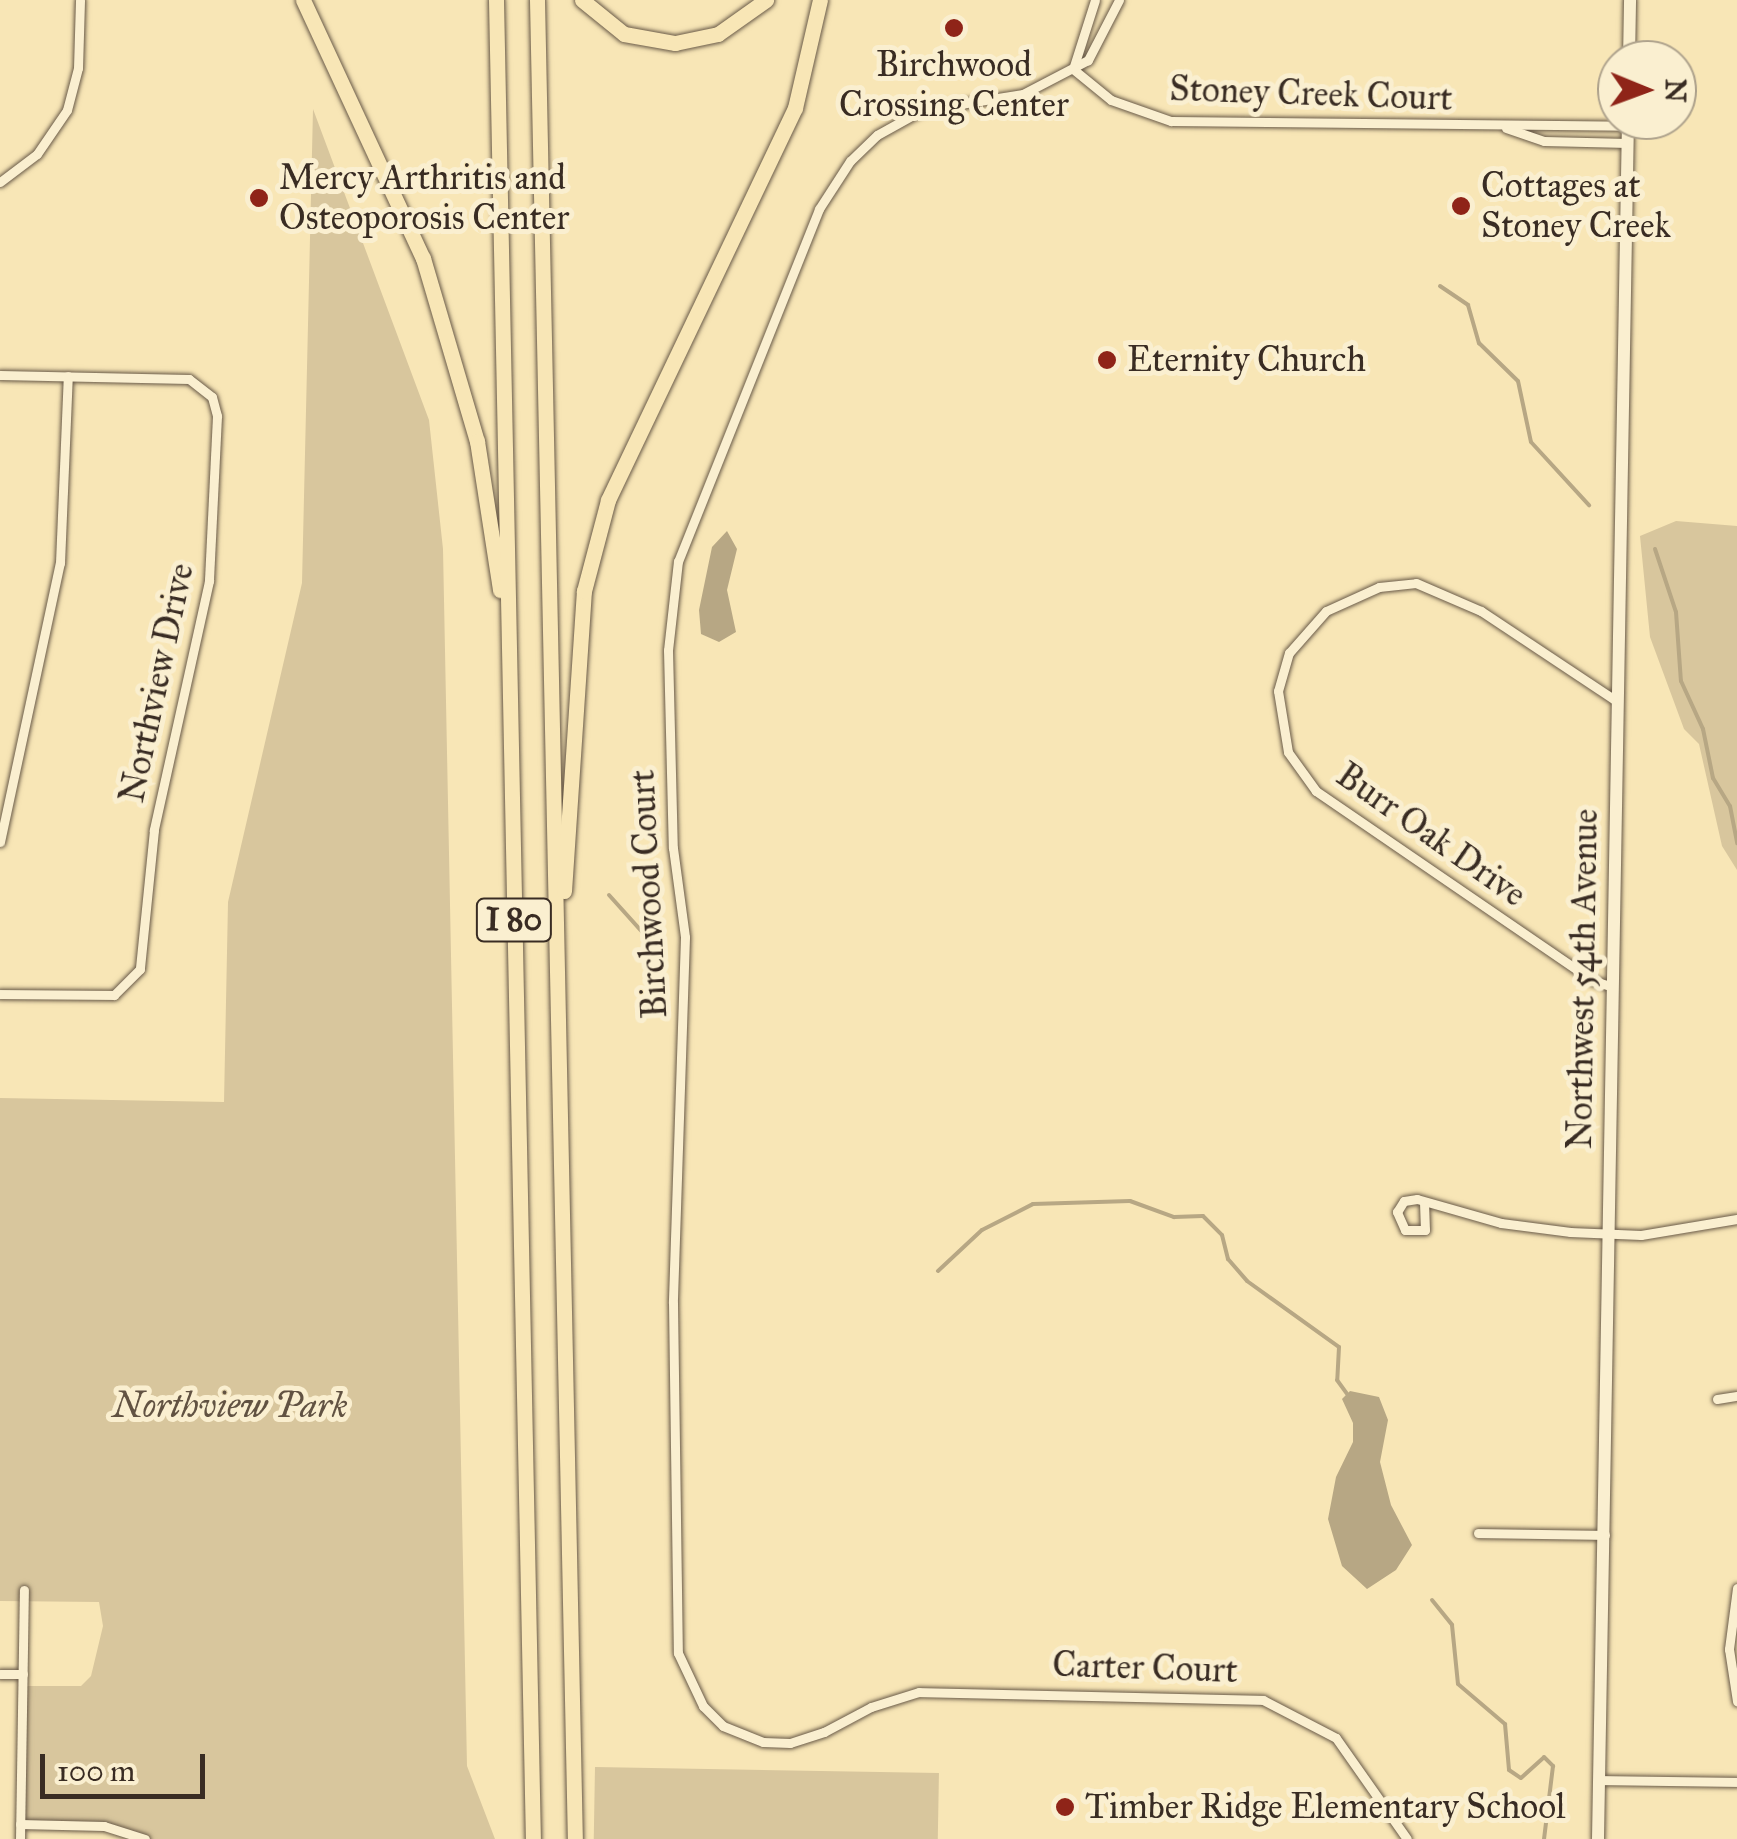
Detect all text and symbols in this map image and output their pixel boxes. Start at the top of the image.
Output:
marker: Birchwood Crossing Center [943,17,965,39]
north arrow [1597,40,1697,140]
place label: Birchwood Crossing Center [839,44,1069,126]
street label: Stoney Creek Court [1169,68,1453,120]
text: N [1658,78,1693,103]
place label: Mercy Arthritis and Osteoporosis Center [279,157,569,239]
place label: Cottages at Stoney Creek [1481,165,1671,247]
marker: Mercy Arthritis and Osteoporosis Center [248,187,270,209]
marker: Cottages at Stoney Creek [1450,195,1472,217]
place label: Eternity Church [1127,339,1366,381]
marker: Eternity Church [1096,349,1118,371]
street label: Northview Drive [111,559,203,807]
street label: Burr Oak Drive [1328,754,1534,916]
street label: Birchwood Court [622,769,676,1019]
street label: Northwest 54th Avenue [1559,808,1607,1150]
road number: I 80 [474,893,554,947]
park label: Northview Park [113,1385,347,1427]
street label: Carter Court [1052,1644,1238,1692]
scale bar [45,1734,210,1796]
text: 100 m [57,1753,135,1789]
place label: Timber Ridge Elementary School [1085,1786,1565,1828]
marker: Timber Ridge Elementary School [1054,1796,1076,1818]

